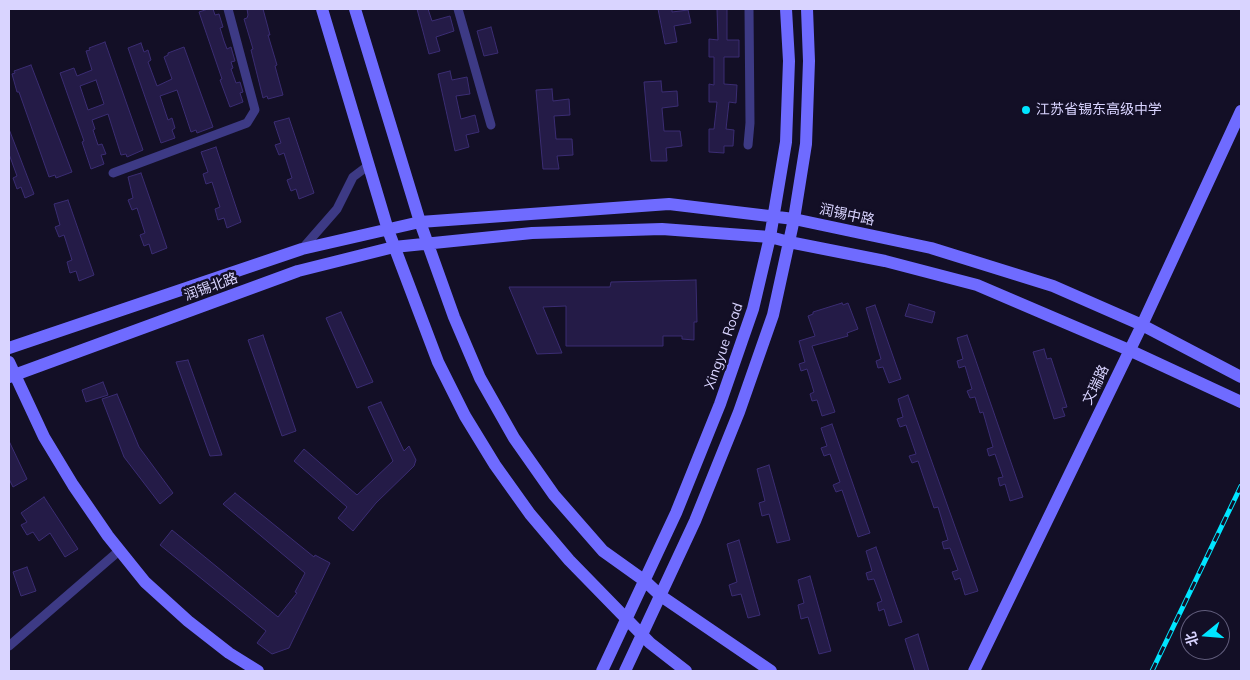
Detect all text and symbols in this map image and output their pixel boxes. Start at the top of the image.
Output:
place label: 江苏省锡东高级中学 [1036,102,1162,118]
marker: 江苏省锡东高级中学 [1020,104,1032,116]
street label: 润锡中路 [818,201,876,229]
street label: 润锡北路 [182,270,240,304]
street label: Xingyue Road [701,301,747,391]
street label: 文瑞路 [1079,362,1113,408]
north arrow [1180,610,1230,660]
text: 北 [1181,630,1202,648]

